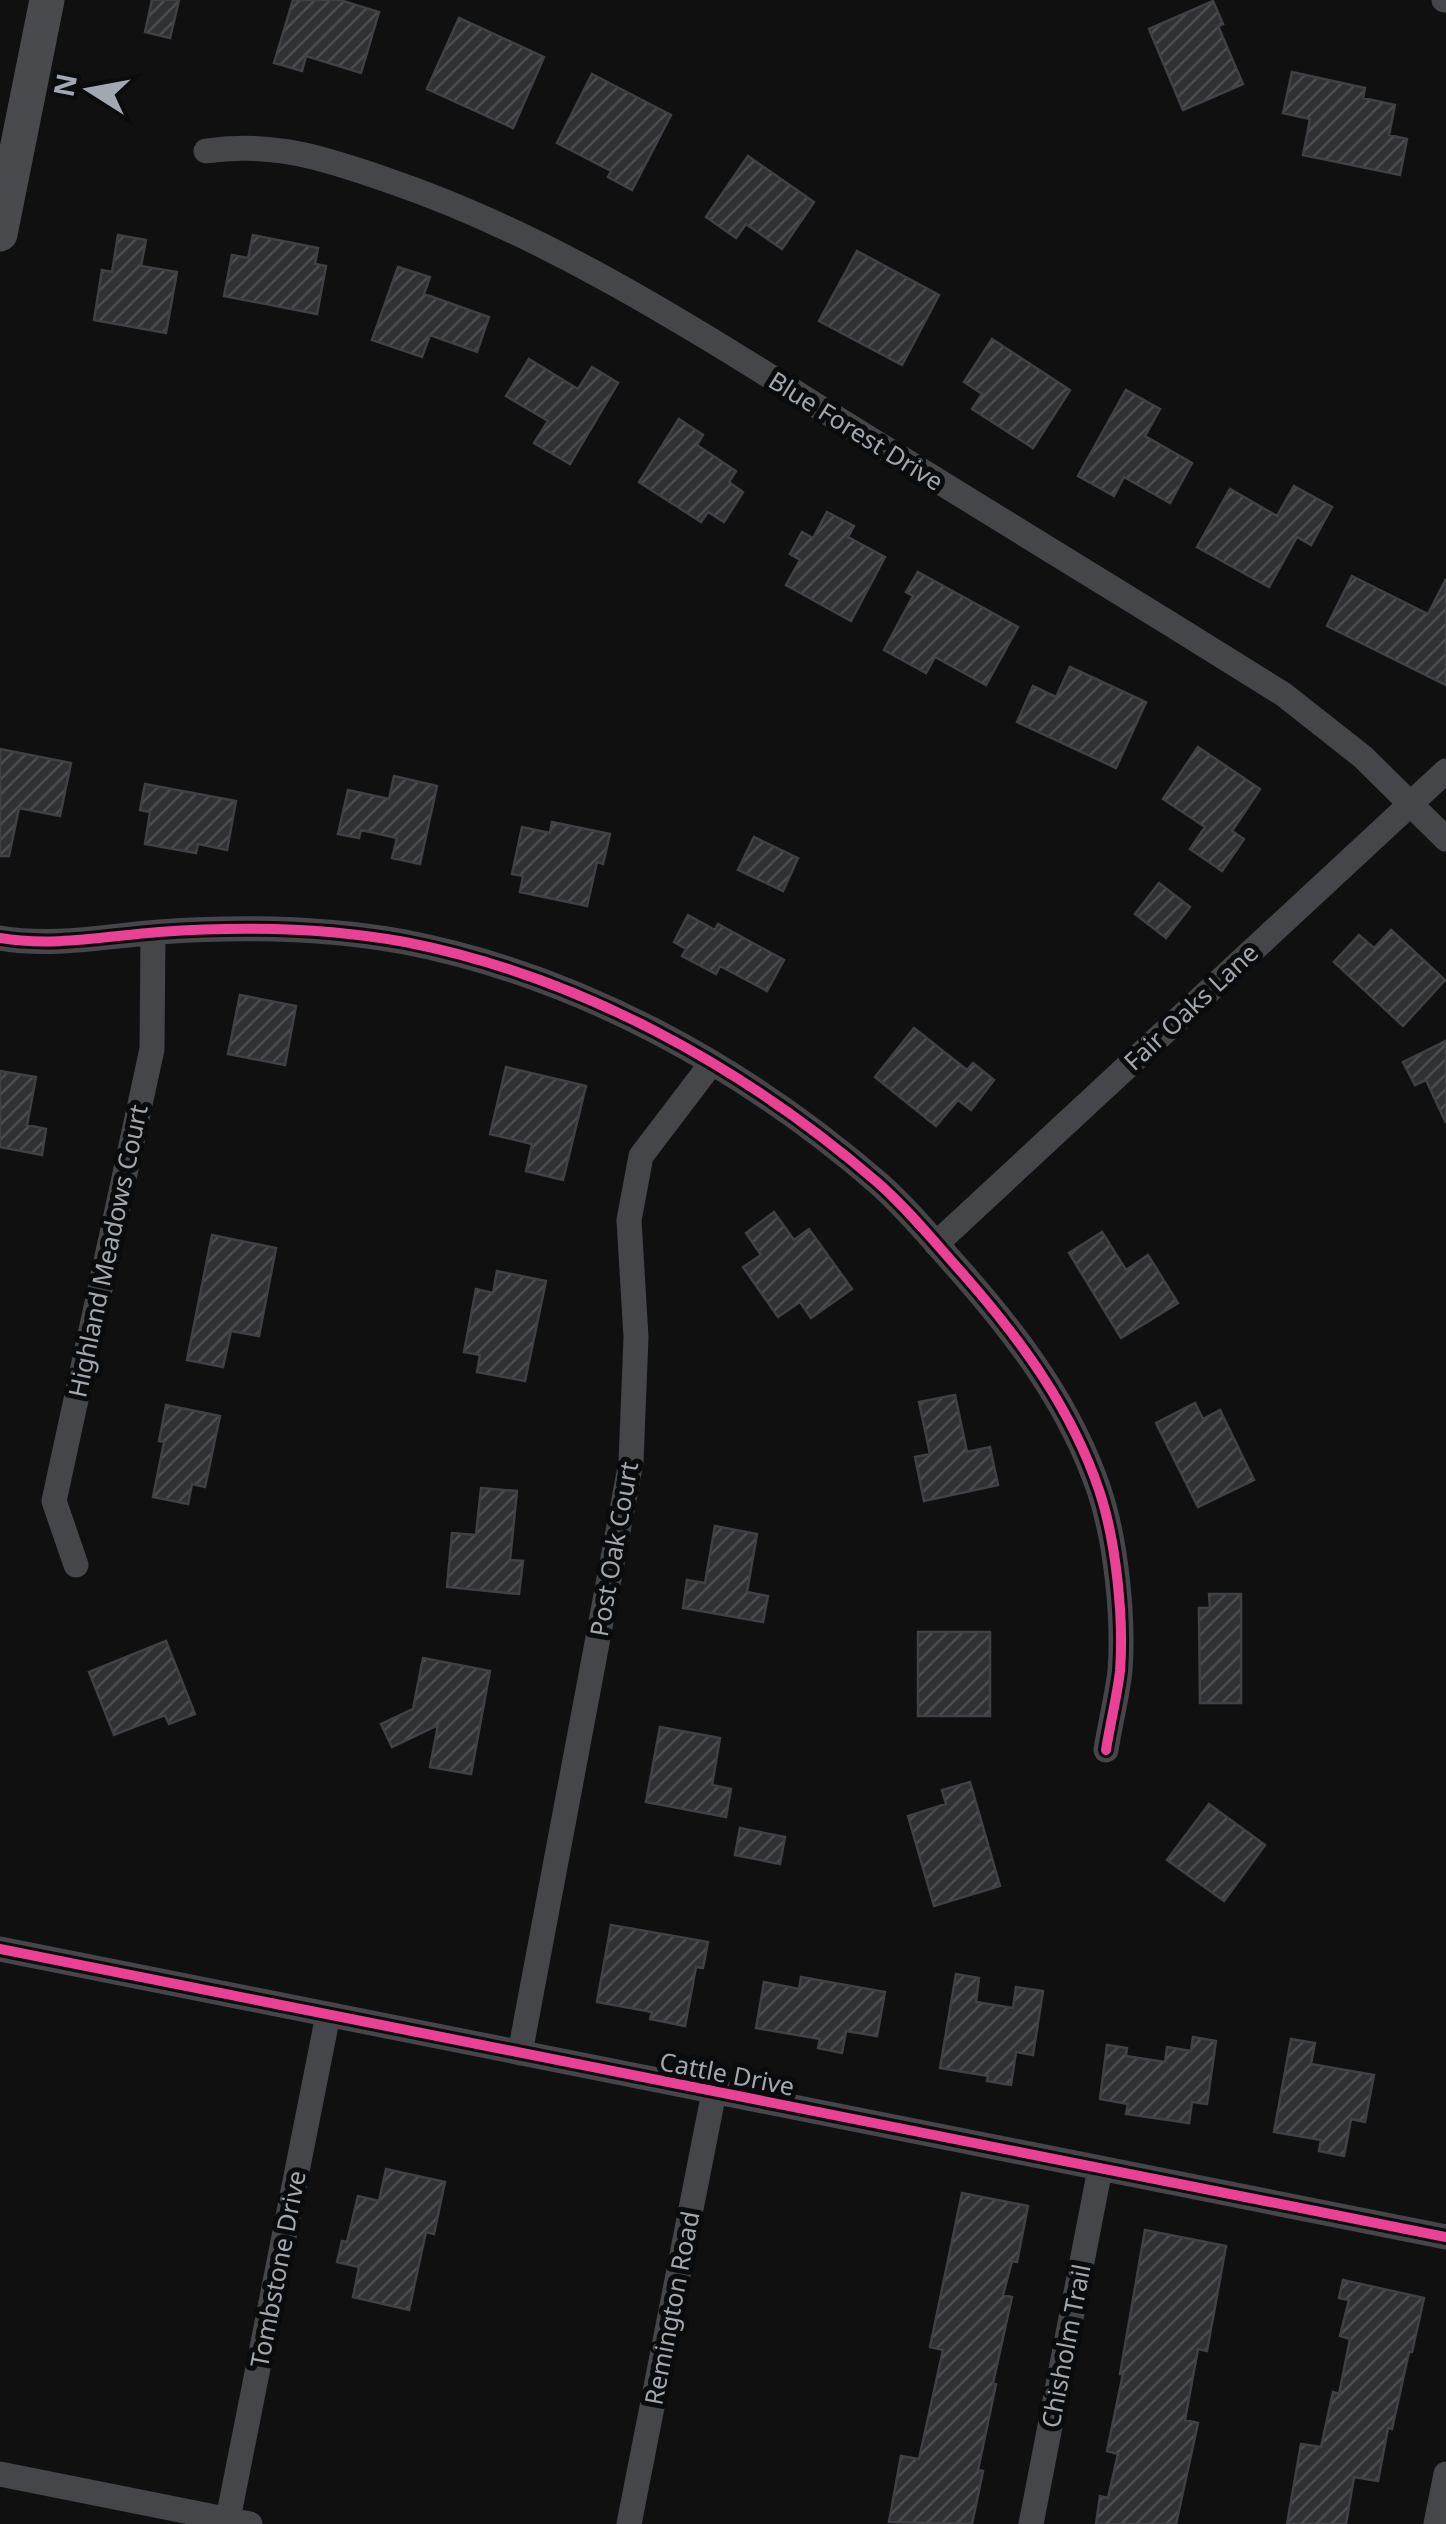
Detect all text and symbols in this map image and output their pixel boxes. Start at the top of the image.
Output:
north arrow [40,40,140,140]
text: N [44,70,85,100]
street label: Blue Forest Drive [763,363,950,498]
street label: Fair Oaks Lane [1116,935,1265,1077]
street label: Highland Meadows Court [59,1101,155,1400]
street label: Post Oak Court [581,1459,645,1639]
street label: Cattle Drive [657,2043,798,2103]
street label: Tombstone Drive [241,2167,313,2370]
street label: Remington Road [636,2208,706,2407]
street label: Chisholm Trail [1032,2261,1098,2431]

